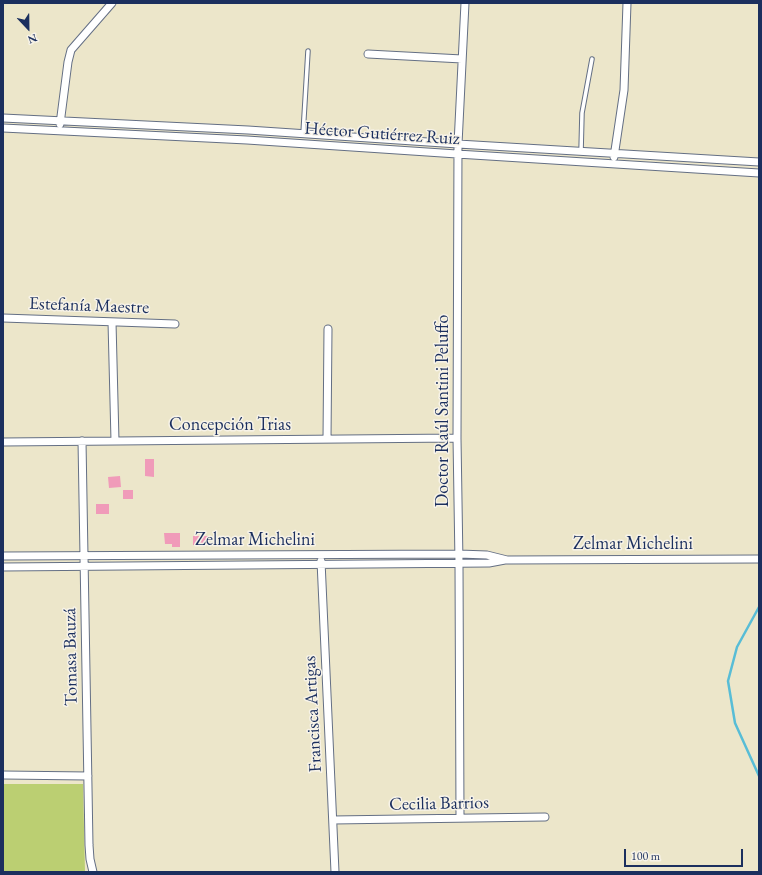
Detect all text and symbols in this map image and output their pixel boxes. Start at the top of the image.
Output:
north arrow [8,8,48,48]
text: N [26,31,39,47]
street label: Héctor Gutiérrez Ruiz [304,118,460,150]
street label: Estefanía Maestre [28,293,150,319]
street label: Doctor Raúl Santini Peluffo [432,315,454,507]
street label: Concepción Trias [169,414,291,436]
street label: Zelmar Michelini [195,529,315,551]
street label: Zelmar Michelini [573,533,693,555]
street label: Tomasa Bauzá [59,608,83,706]
street label: Francisca Artigas [299,655,327,773]
street label: Cecilia Barrios [389,792,489,816]
scale bar [626,841,745,867]
text: 100 m [631,848,660,864]

